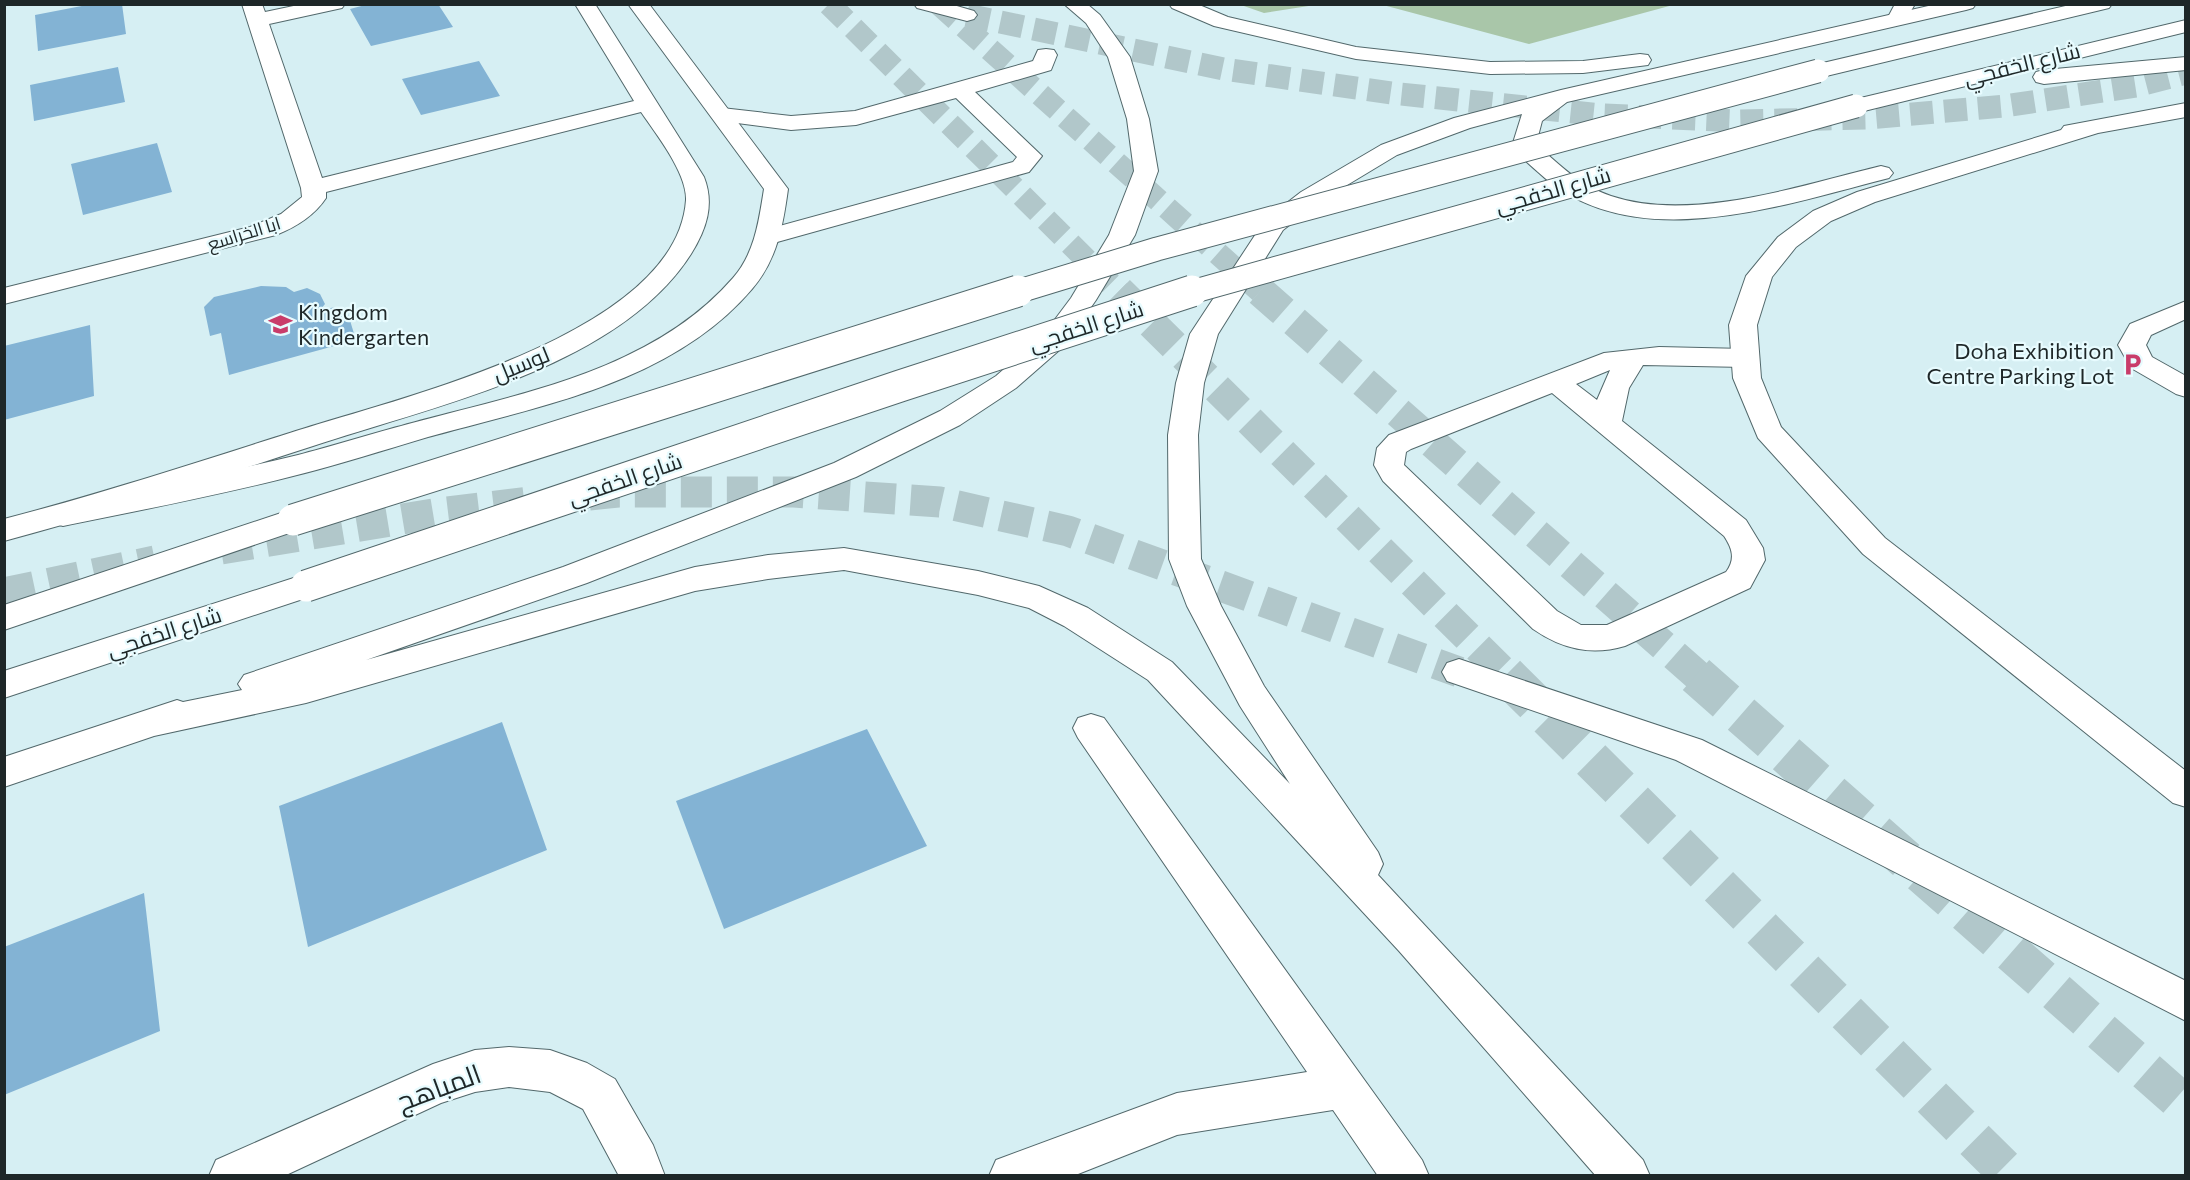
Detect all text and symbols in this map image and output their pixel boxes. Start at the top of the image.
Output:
street label: شارع الخفجي [1961,36,2084,95]
street label: شارع الخفجي [1492,160,1615,223]
street label: ابا الخراسع [204,211,284,257]
street label: شارع الخفجي [1025,294,1148,361]
place label: Kingdom Kindergarten [298,298,429,350]
school or university icon: Kingdom Kindergarten [267,312,293,338]
place label: Doha Exhibition Centre Parking Lot [1926,337,2114,389]
street label: لوسيل [488,340,554,388]
parking icon: Doha Exhibition Centre Parking Lot [2119,351,2145,377]
street label: شارع الخفجي [564,446,687,514]
street label: شارع الخفجي [103,600,226,667]
street label: المباهج [392,1056,486,1120]

